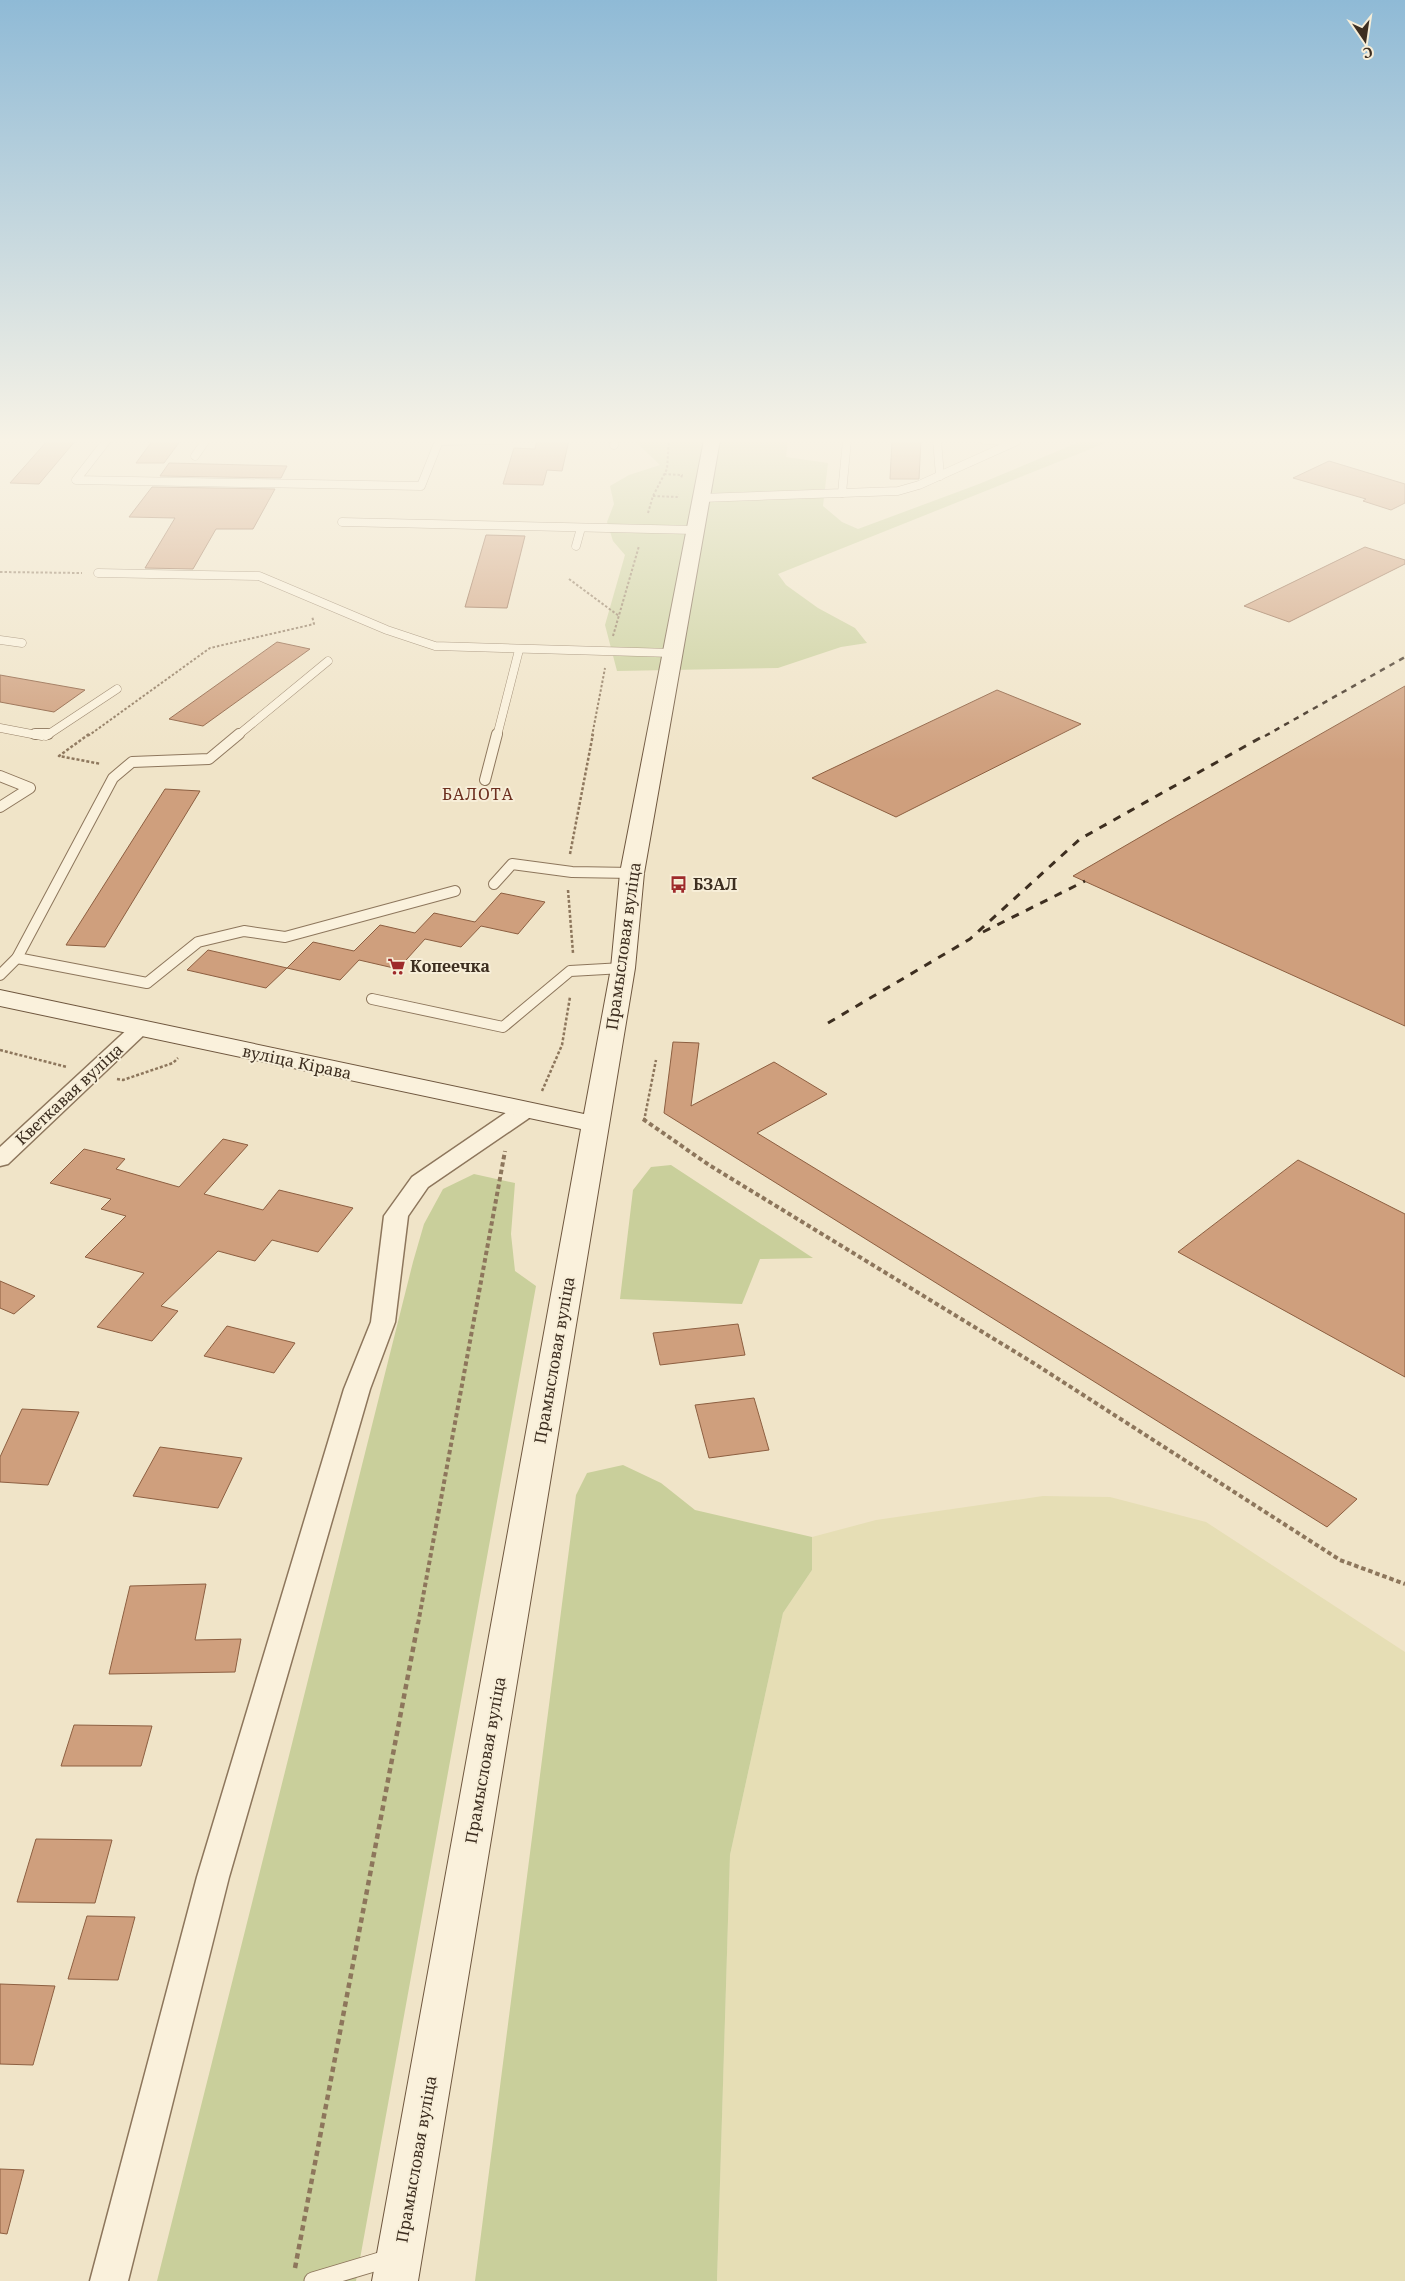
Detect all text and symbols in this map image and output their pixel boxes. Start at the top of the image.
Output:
north arrow [1340,15,1390,65]
text: С [1361,43,1375,63]
district label: БАЛОТА [442,783,514,805]
street label: Прамысловая вуліца [600,861,646,1031]
place label: БЗАЛ [693,873,737,895]
bus stop icon: БЗАЛ [669,874,689,894]
place label: Копеечка [410,955,490,977]
supermarket icon: Копеечка [386,956,406,976]
street label: Кветкавая вуліца [10,1038,128,1150]
street label: вуліца Кірава [240,1040,354,1084]
street label: Прамысловая вуліца [528,1275,580,1445]
street label: Прамысловая вуліца [459,1675,511,1845]
street label: Прамысловая вуліца [390,2074,442,2244]

